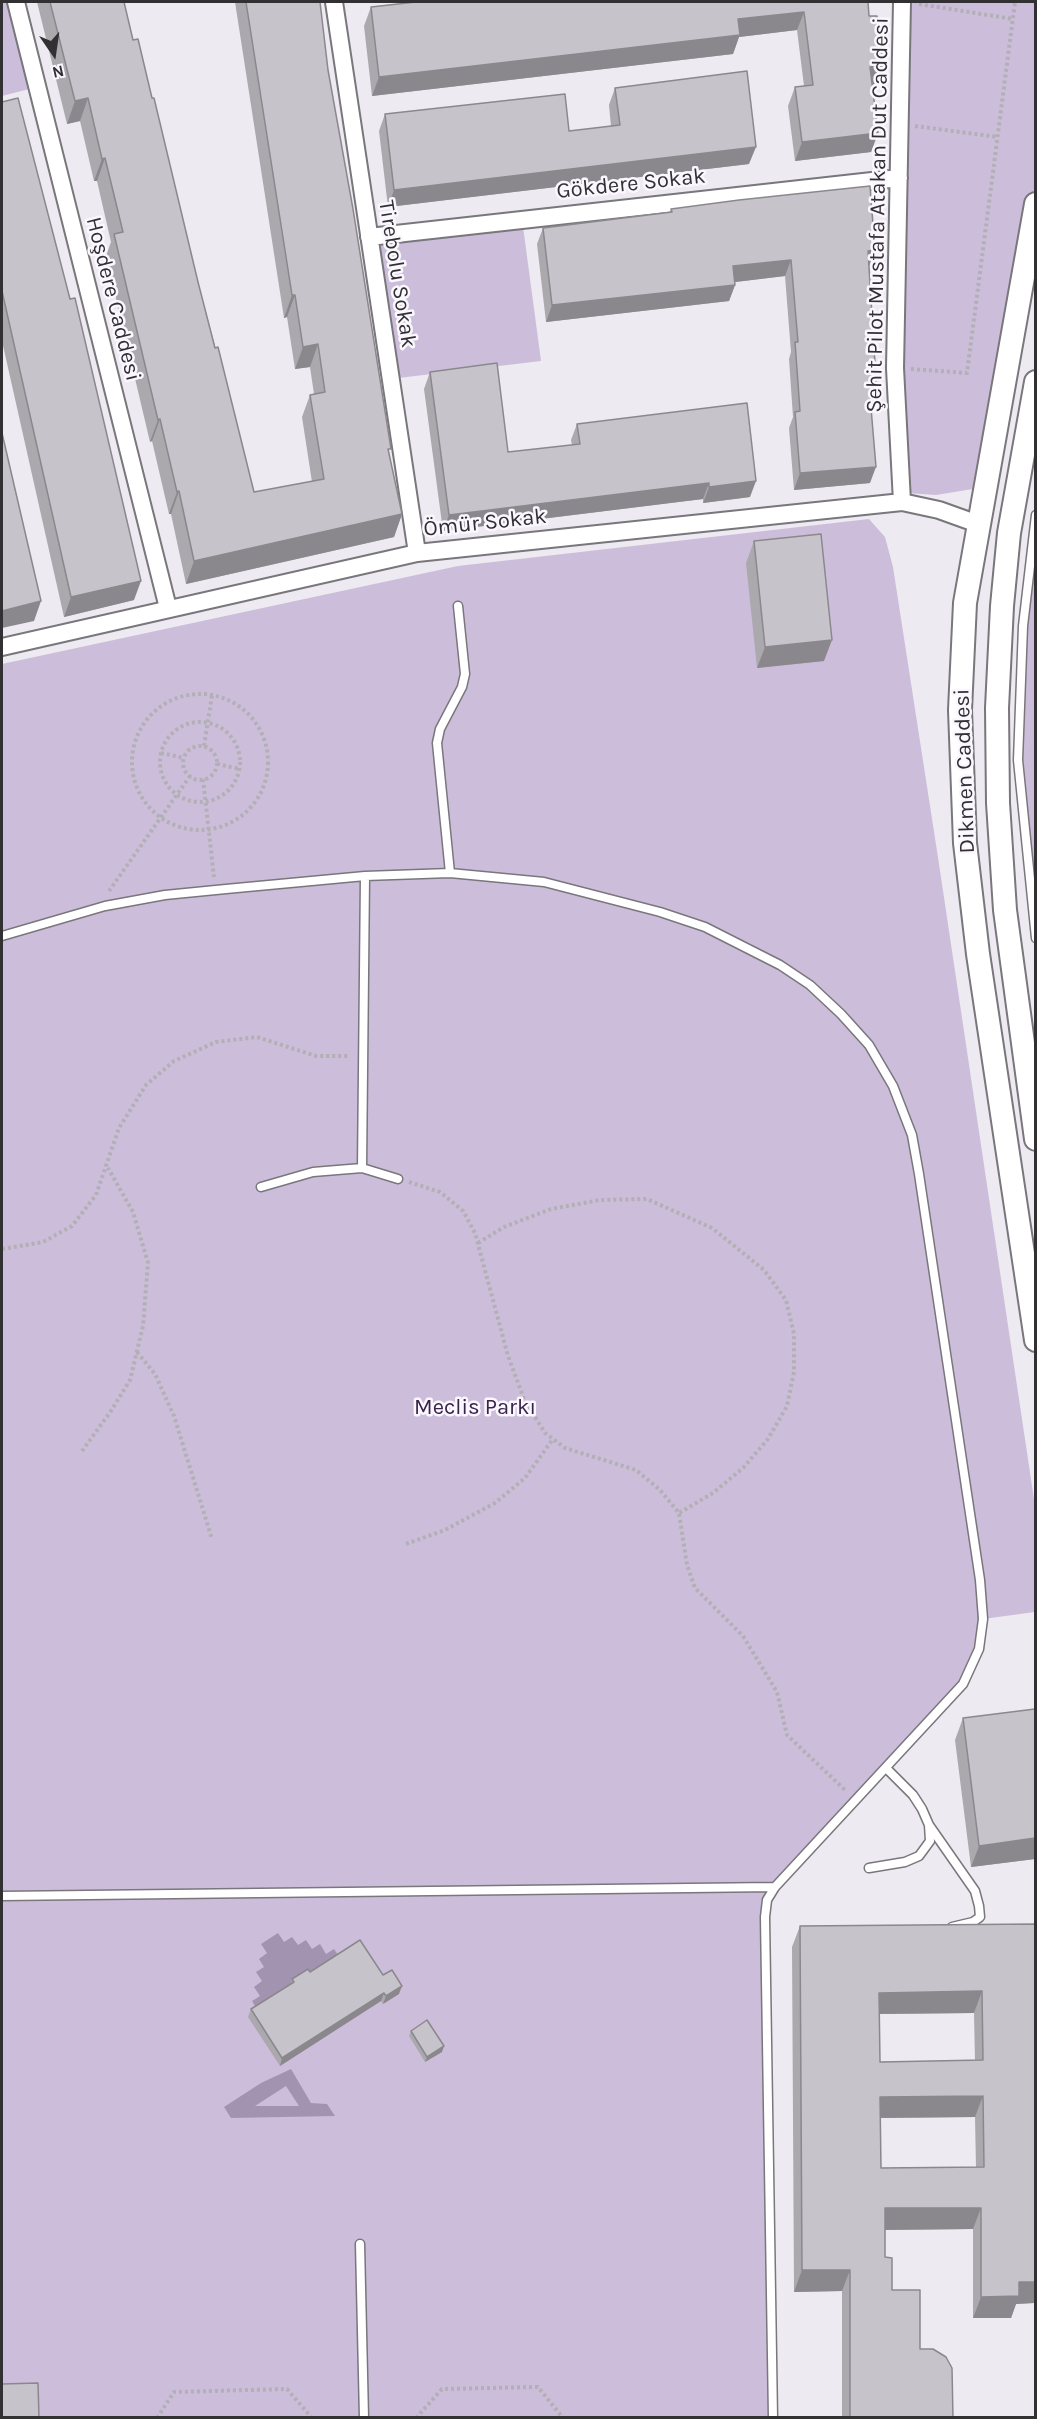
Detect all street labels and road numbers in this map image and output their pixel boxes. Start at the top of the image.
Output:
street label: Şehit Pilot Mustafa Atakan Dut Caddesi [861,17,895,413]
street label: Gökdere Sokak [555,163,707,205]
street label: Tirebolu Sokak [372,198,422,350]
street label: Hoşdere Caddesi [80,214,146,384]
street label: Ömür Sokak [422,503,548,543]
street label: Dikmen Caddesi [949,688,981,854]

